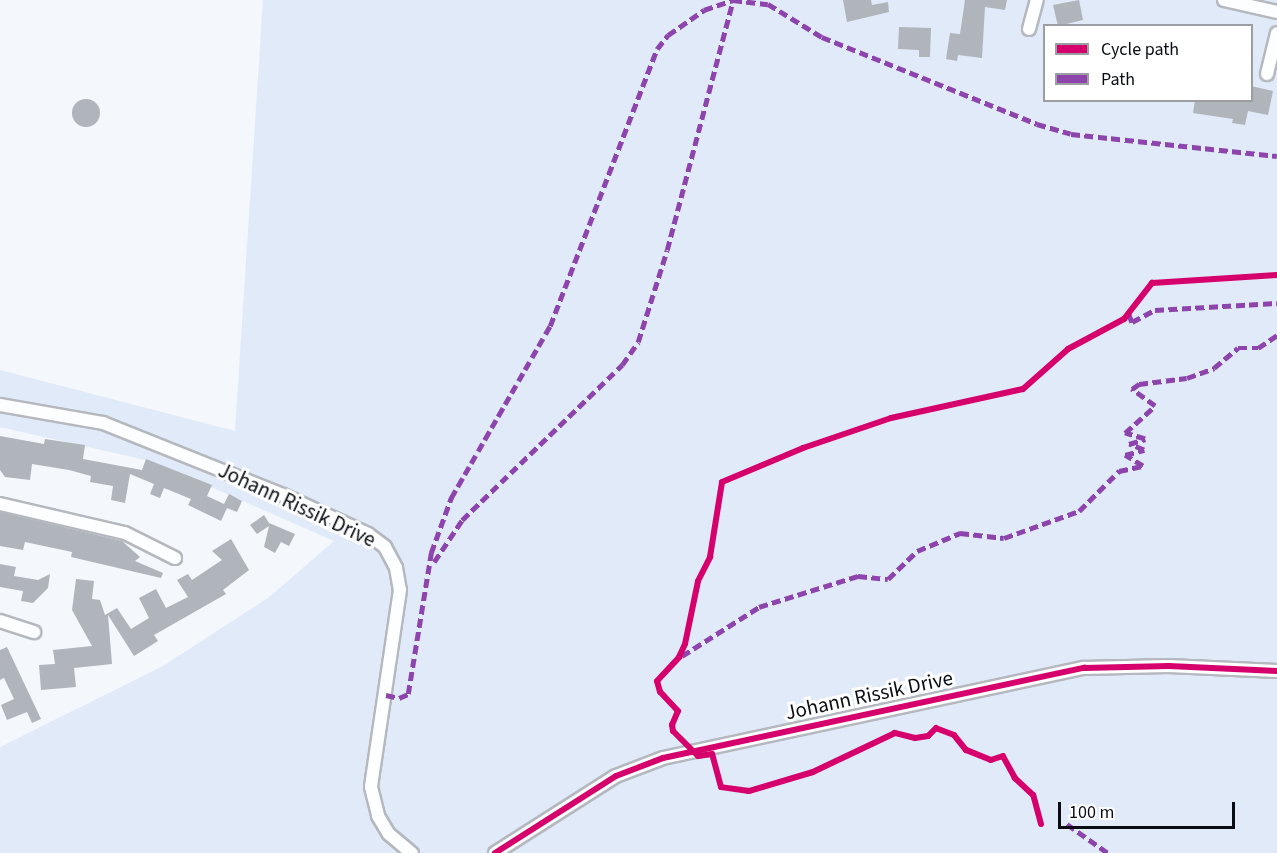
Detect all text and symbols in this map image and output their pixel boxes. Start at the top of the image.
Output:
legend [1043,24,1253,102]
text: Cycle path [1101,37,1179,62]
text: Path [1101,67,1135,92]
street label: Johann Rissik Drive [214,458,380,552]
street label: Johann Rissik Drive [783,665,955,725]
scale bar [1061,790,1238,828]
text: 100 m [1069,800,1114,825]

